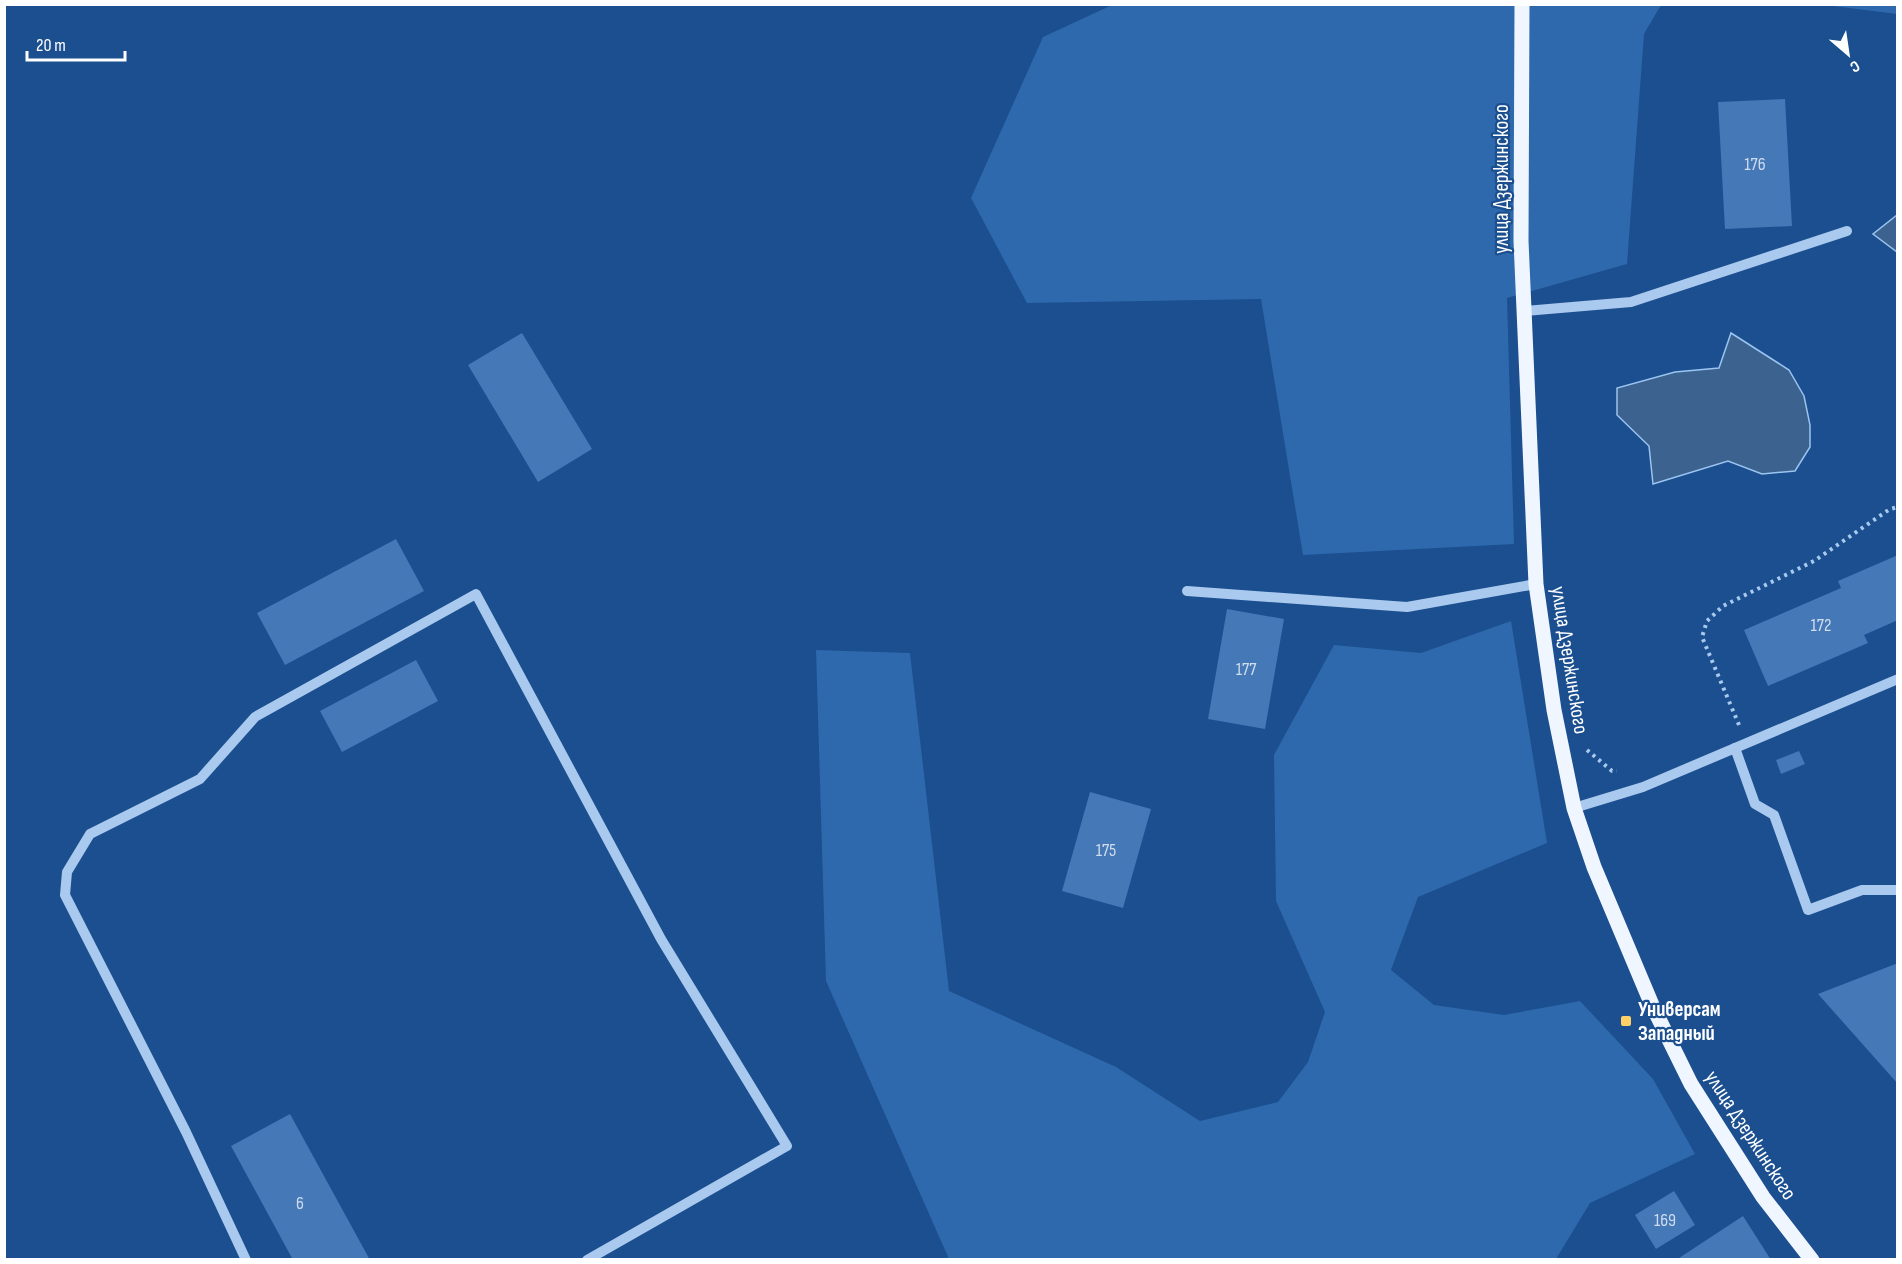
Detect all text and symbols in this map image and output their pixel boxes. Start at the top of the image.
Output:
scale bar [27,24,124,62]
north arrow [1818,24,1878,84]
text: 20 m [36,35,66,56]
text: С [1846,56,1863,76]
street label: улица Дзержинского [1489,104,1514,254]
house number: 176 [1744,154,1766,175]
street label: улица Дзержинского [1545,584,1594,736]
house number: 172 [1811,615,1831,636]
house number: 177 [1236,659,1257,680]
house number: 175 [1096,840,1116,861]
place label: Универсам Западный [1638,997,1721,1046]
marker: Универсам Западный [1619,1014,1633,1028]
street label: улица Дзержинского [1699,1066,1802,1205]
house number: 6 [296,1193,304,1214]
house number: 169 [1654,1210,1676,1231]

